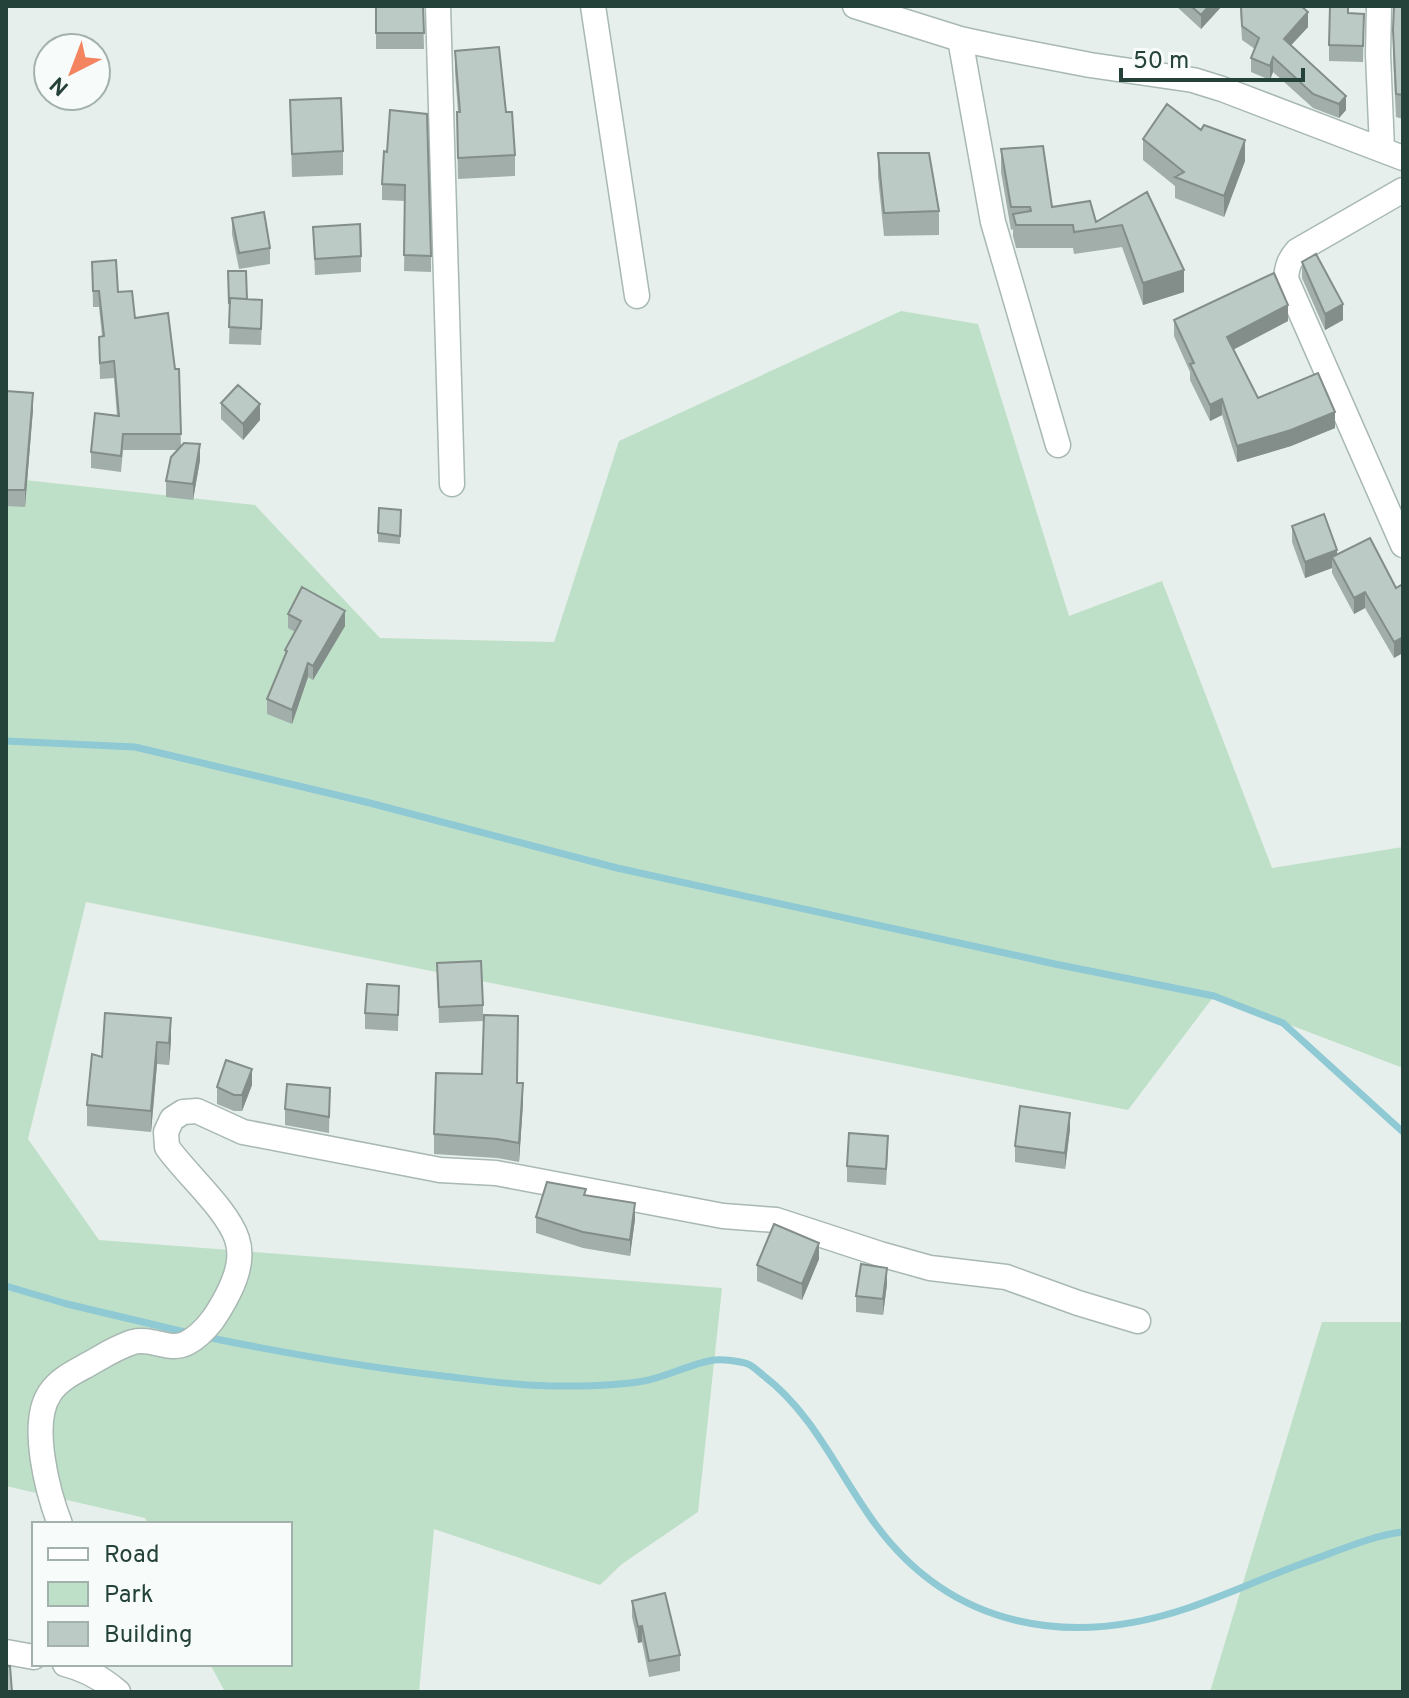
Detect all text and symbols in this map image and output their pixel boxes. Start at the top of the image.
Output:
north arrow [32,32,112,112]
scale bar [1121,32,1303,82]
text: 50 m [1133,47,1189,77]
text: N [45,70,75,100]
legend [32,1522,292,1666]
text: Road [104,1541,160,1571]
text: Park [104,1581,154,1611]
text: Building [104,1621,193,1651]

